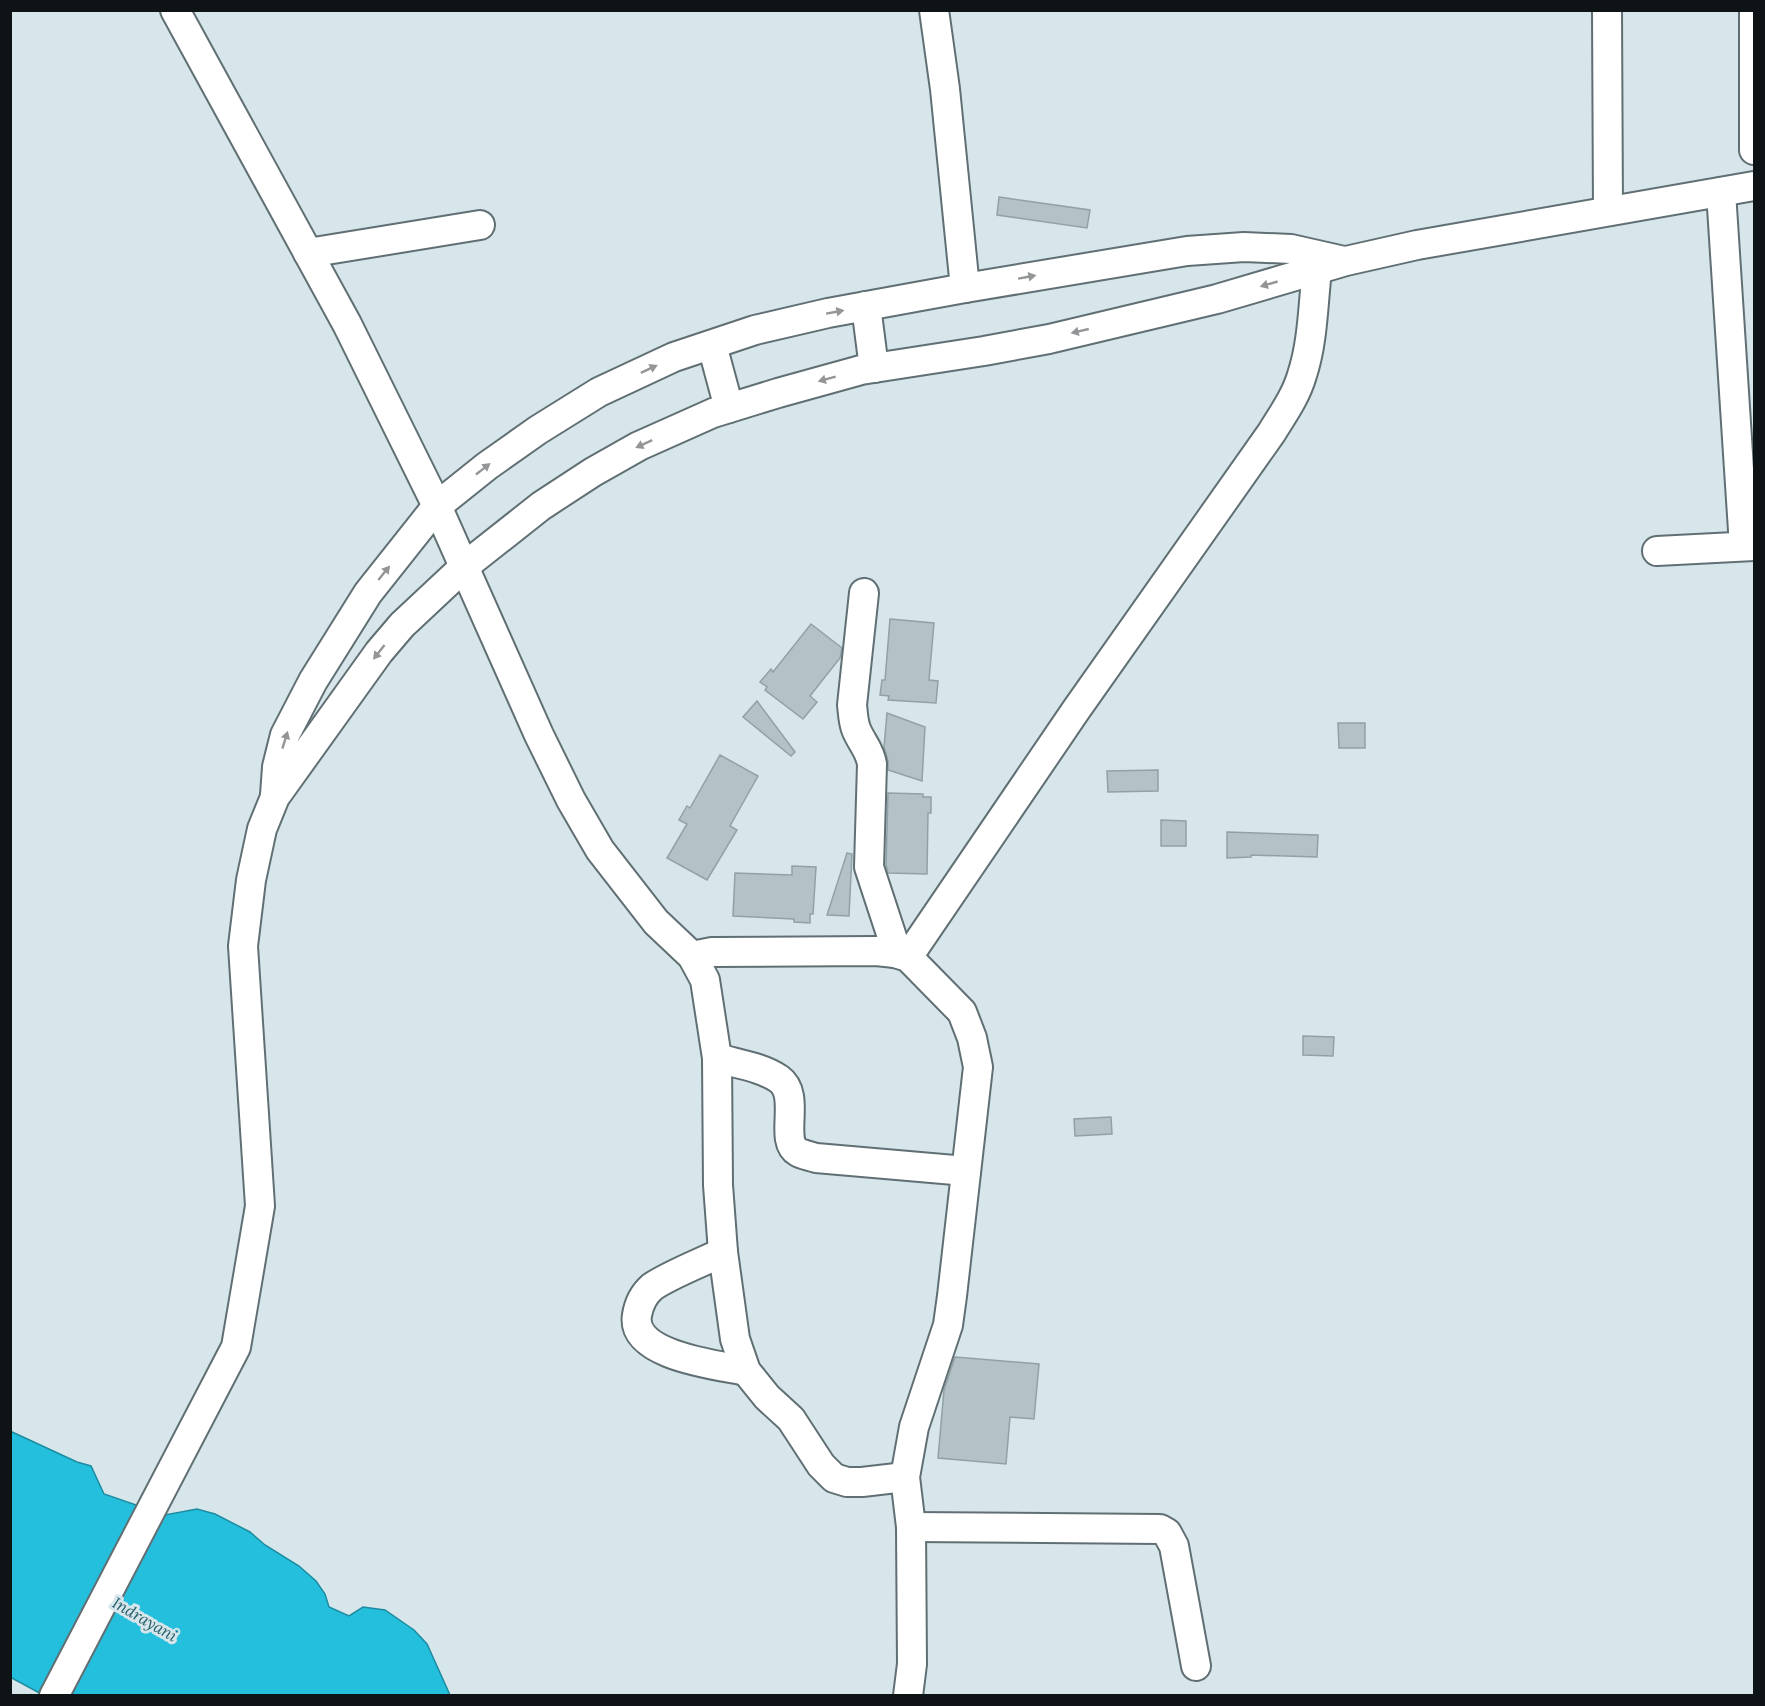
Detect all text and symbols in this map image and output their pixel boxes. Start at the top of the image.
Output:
one-way arrow [1018,273,1037,282]
one-way arrow [1260,280,1278,289]
one-way arrow [826,307,845,316]
one-way arrow [1071,327,1089,337]
one-way arrow [641,364,658,373]
one-way arrow [818,375,836,385]
one-way arrow [635,440,652,449]
one-way arrow [475,463,491,476]
one-way arrow [377,565,390,581]
one-way arrow [373,644,386,660]
one-way arrow [281,731,290,749]
water label: Indrayani [109,1592,181,1646]

